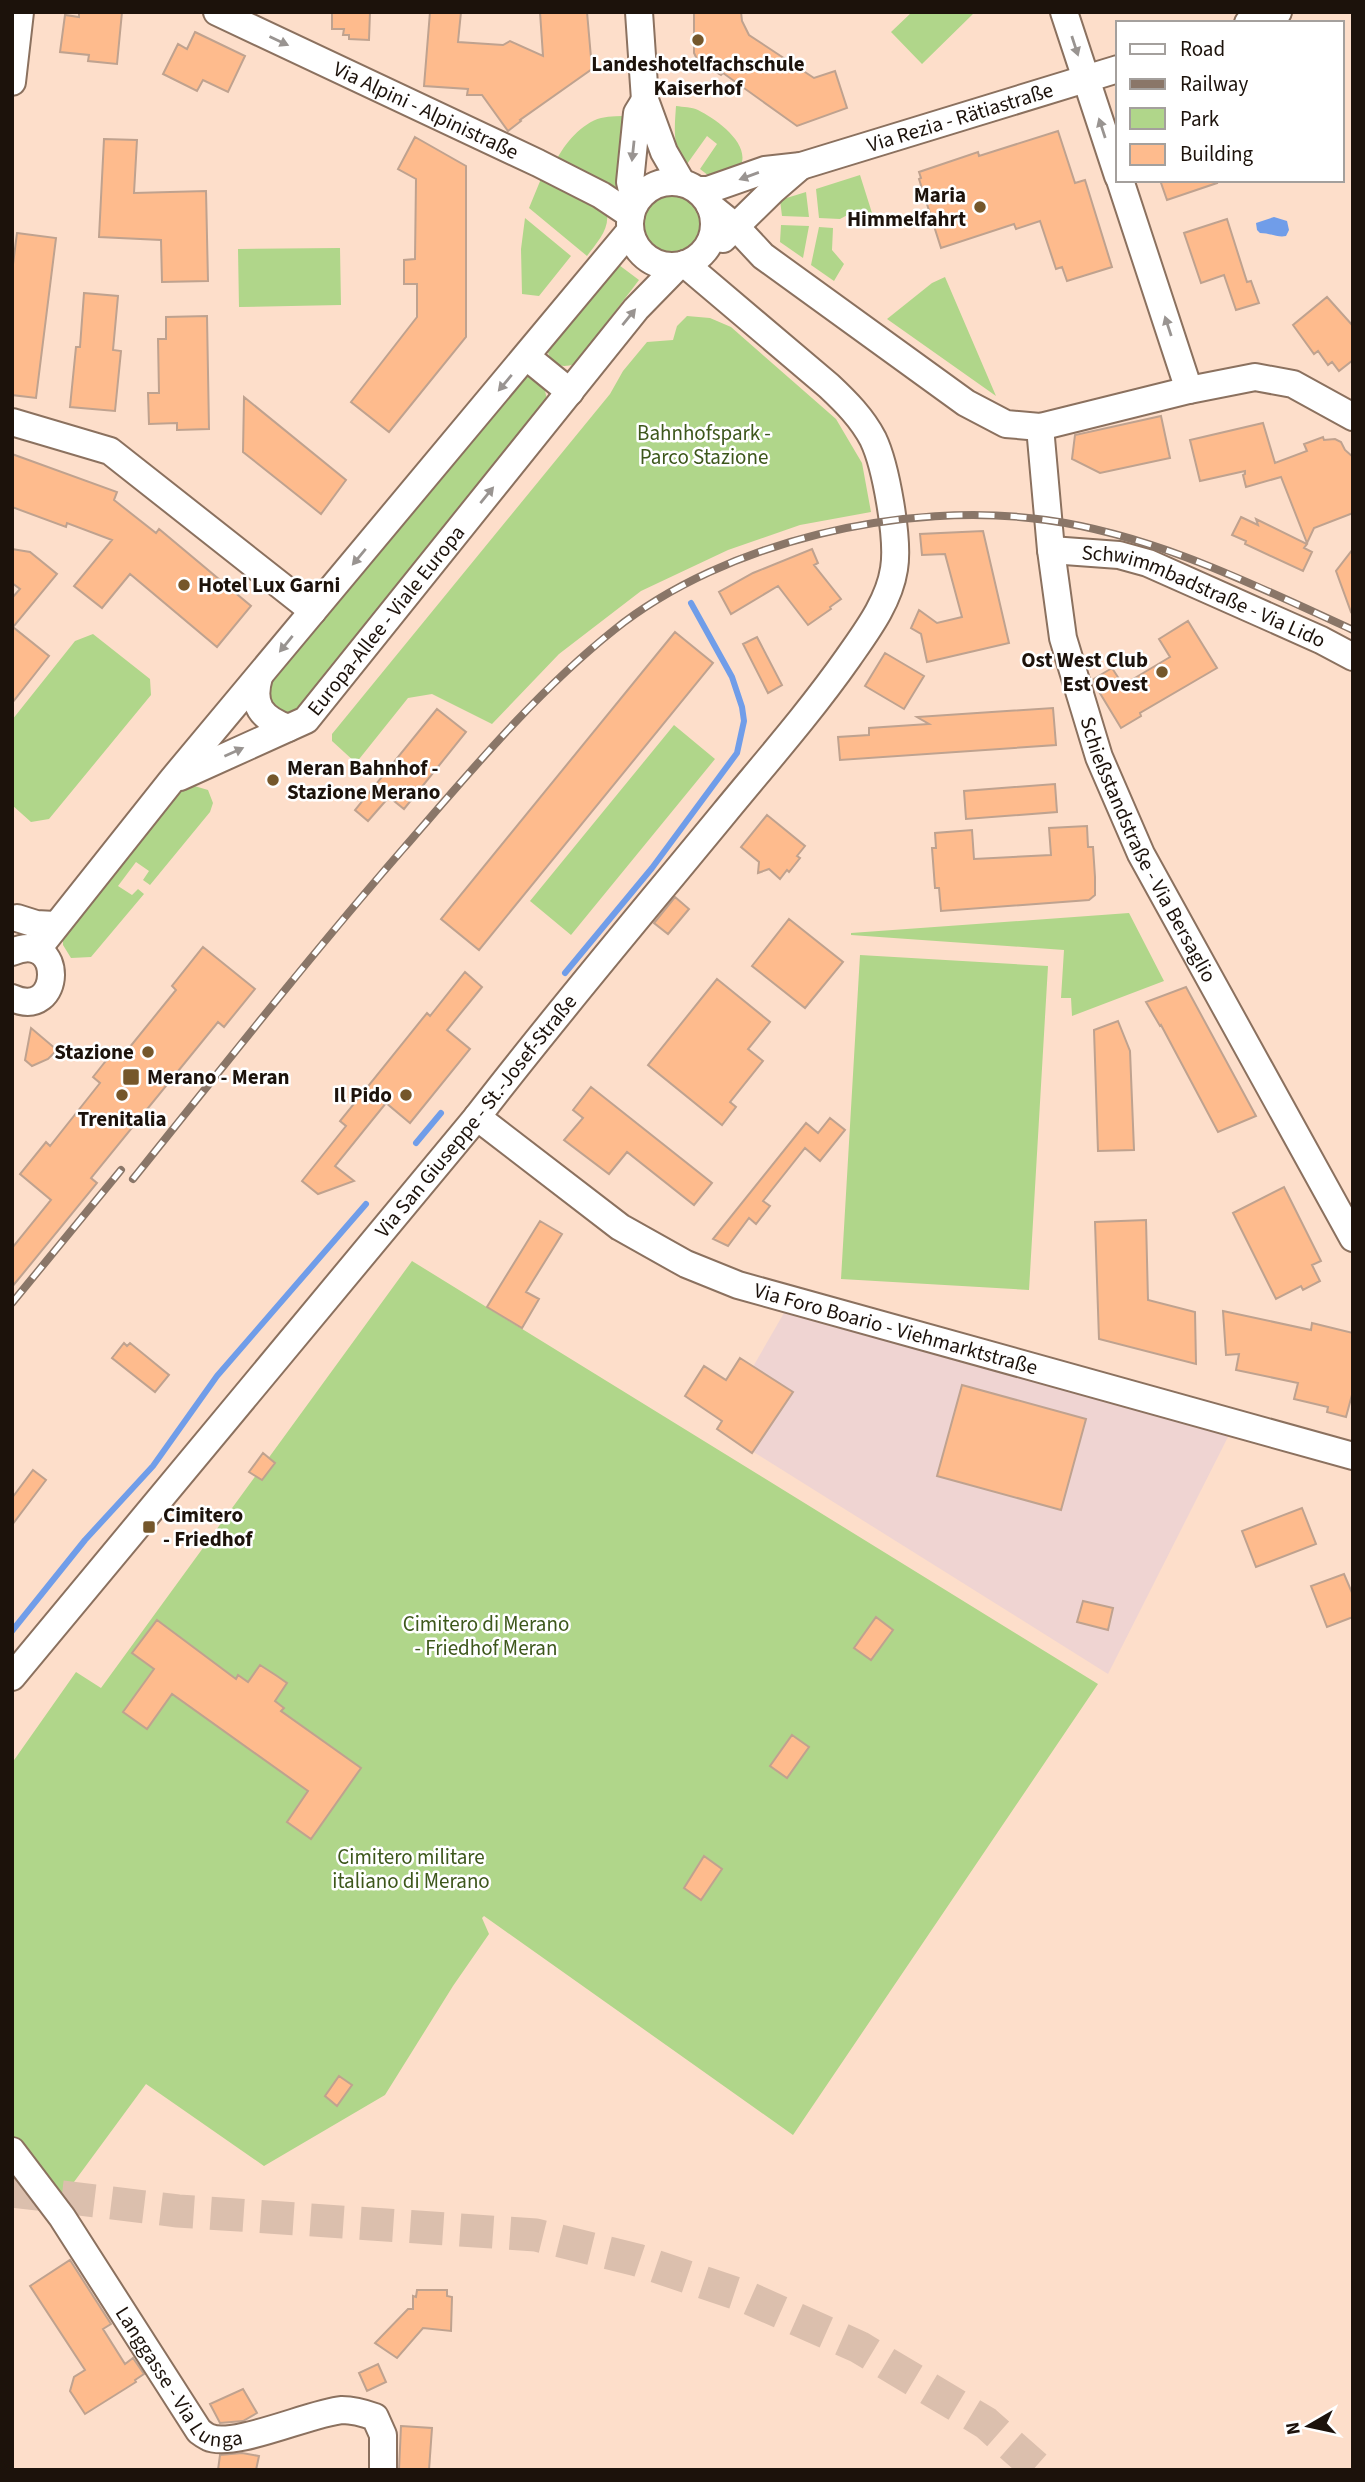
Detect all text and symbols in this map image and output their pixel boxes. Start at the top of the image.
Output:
legend [1116,21,1344,182]
marker: Landeshotelfachschule Kaiserhof [690,32,706,48]
text: Road [1180,34,1225,64]
one-way arrow [268,36,289,47]
one-way arrow [1071,36,1081,57]
place label: Landeshotelfachschule Kaiserhof [591,49,805,103]
street label: Via Alpini - Alpinistraße [328,54,524,167]
text: Railway [1180,69,1248,99]
street label: Via Rezia - Rätiastraße [863,75,1057,160]
text: Park [1180,104,1220,134]
one-way arrow [1097,117,1107,138]
text: Building [1180,139,1254,169]
one-way arrow [628,140,639,162]
one-way arrow [738,171,759,182]
place label: Maria Himmelfahrt [847,180,966,234]
marker: Maria Himmelfahrt [972,199,988,215]
one-way arrow [622,309,637,327]
one-way arrow [1162,315,1173,336]
one-way arrow [498,374,513,391]
park label: Bahnhofspark - Parco Stazione [637,418,771,472]
one-way arrow [480,487,495,505]
street label: Europa-Allee - Viale Europa [300,519,472,722]
street label: Schwimmbadstraße - Via Lido [1081,537,1330,655]
one-way arrow [352,548,367,565]
place label: Hotel Lux Garni [198,570,340,600]
marker: Hotel Lux Garni [176,577,192,593]
one-way arrow [279,635,294,652]
place label: Ost West Club Est Ovest [1021,645,1148,699]
marker: Ost West Club Est Ovest [1154,664,1170,680]
street label: Schießstandstraße - Via Bersaglio [1073,713,1224,988]
one-way arrow [224,746,244,758]
place label: Meran Bahnhof - Stazione Merano [287,753,440,807]
marker: Meran Bahnhof - Stazione Merano [265,772,281,788]
street label: Via San Giuseppe - St.-Josef-Straße [368,988,584,1244]
place label: Stazione [54,1037,134,1067]
marker: Stazione [140,1044,156,1060]
place label: Merano - Meran [147,1062,289,1092]
marker: Merano - Meran [121,1067,141,1087]
place label: Il Pido [333,1080,392,1110]
marker: Trenitalia [114,1087,130,1103]
marker: Il Pido [398,1087,414,1103]
place label: Trenitalia [77,1104,167,1134]
street label: Via Foro Boario - Viehmarktstraße [751,1275,1041,1383]
place label: Cimitero - Friedhof [163,1500,253,1554]
marker: Cimitero - Friedhof [141,1519,157,1535]
park label: Cimitero di Merano - Friedhof Meran [403,1609,569,1663]
park label: Cimitero militare italiano di Merano [332,1842,490,1896]
street label: Langgasse - Via Lunga [108,2300,245,2455]
north arrow [1274,2391,1344,2461]
text: N [1279,2420,1308,2437]

